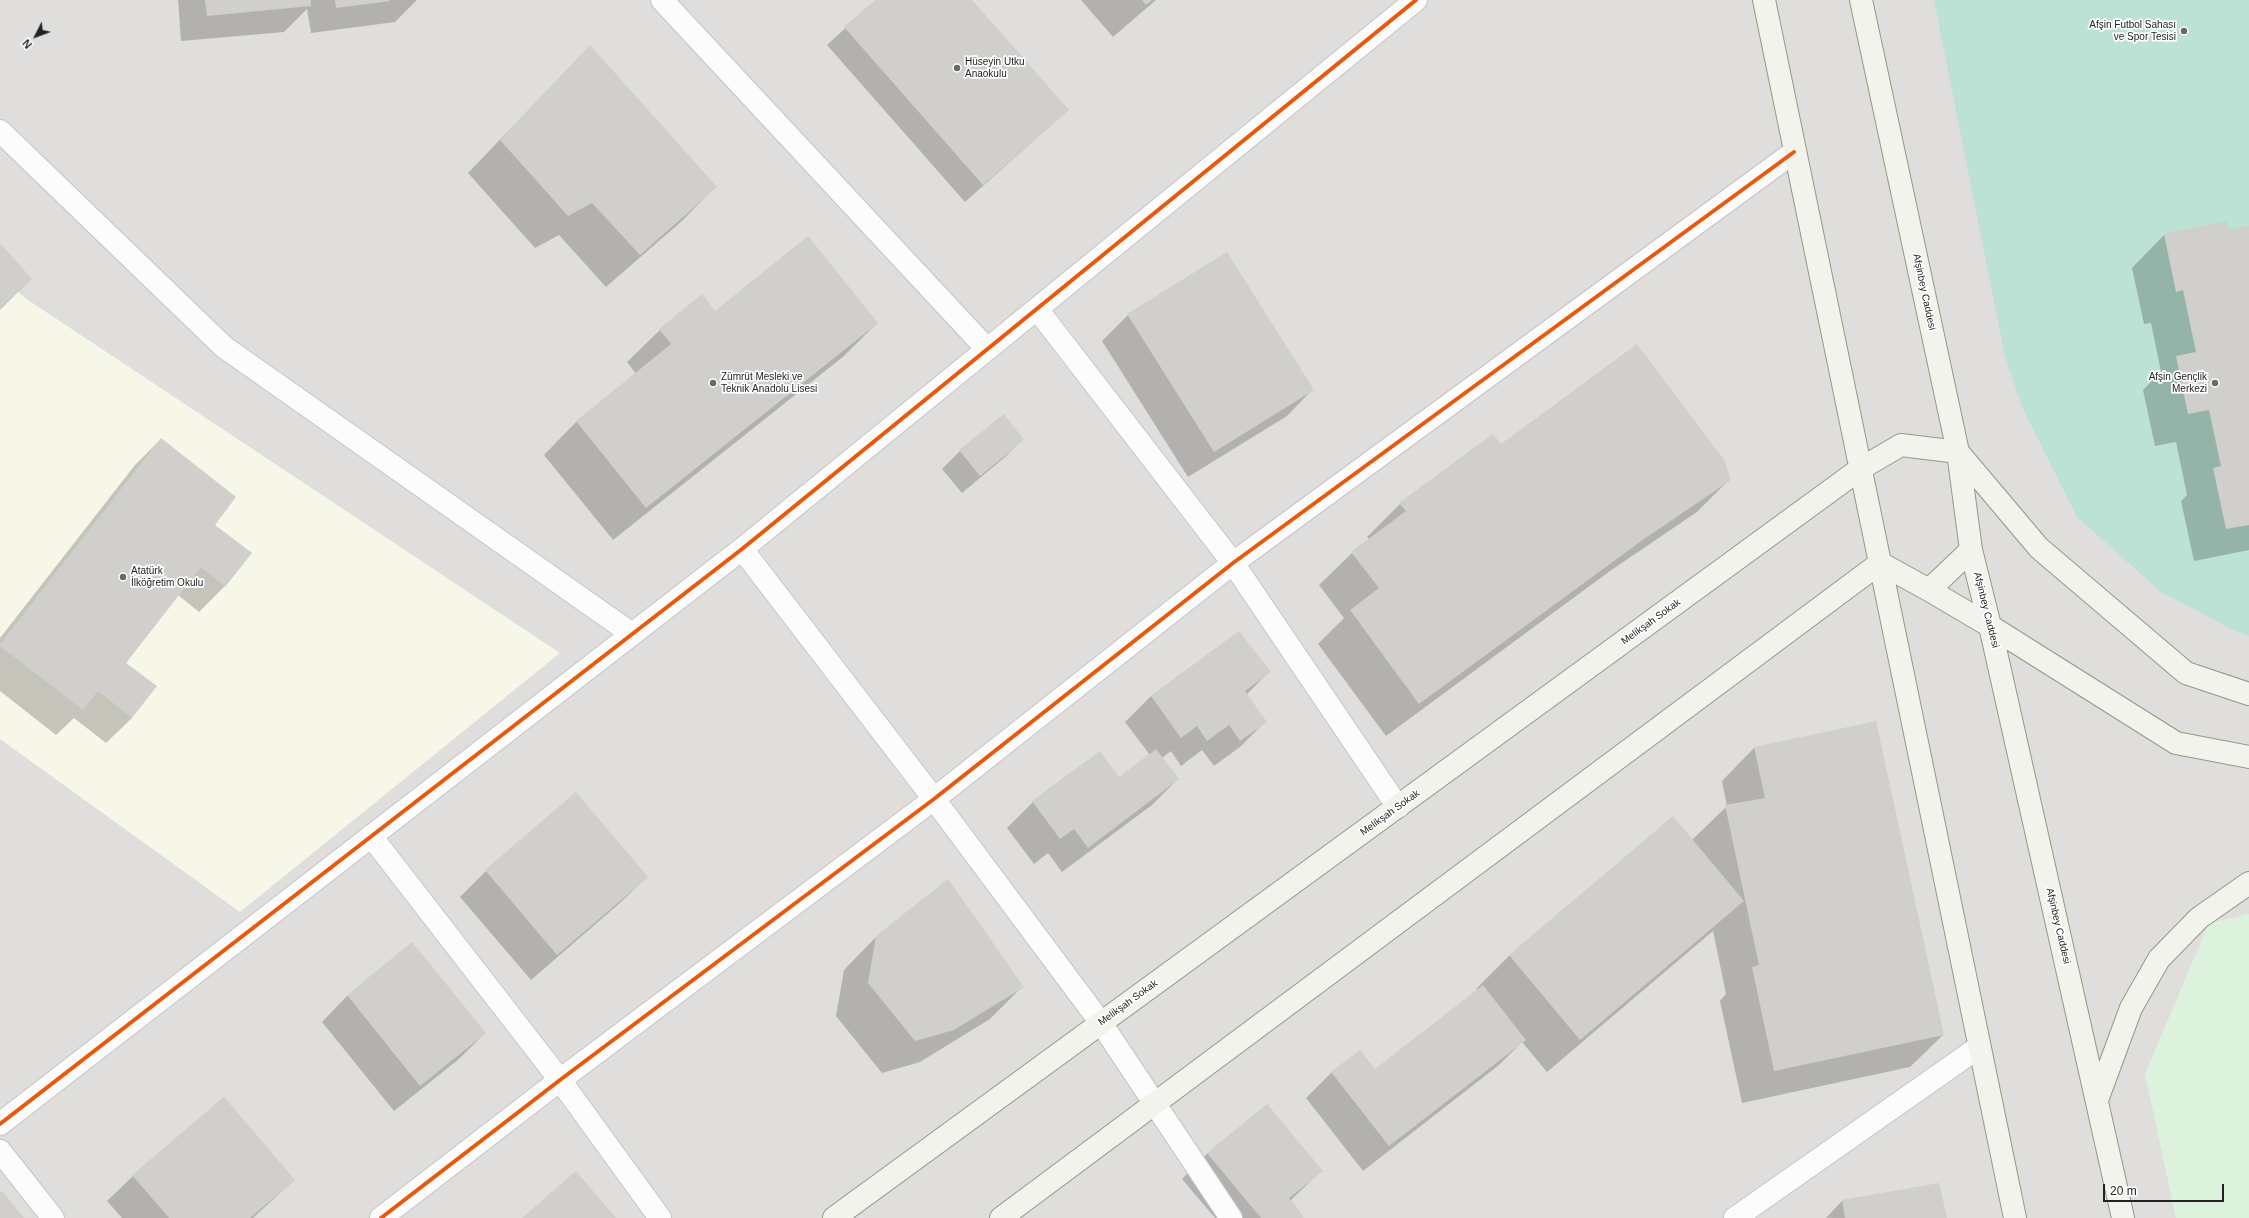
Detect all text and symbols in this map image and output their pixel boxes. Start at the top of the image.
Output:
north arrow [16,16,56,56]
place label: Afşin Futbol Sahası ve Spor Tesisi [2089,19,2176,42]
marker: Afşin Futbol Sahası ve Spor Tesisi [2179,26,2189,36]
text: N [20,37,34,51]
place label: Hüseyin Utku Anaokulu [965,56,1024,80]
marker: Hüseyin Utku Anaokulu [952,63,962,73]
street label: Afşinbey Caddesi [1910,253,1938,331]
place label: Zümrüt Mesleki ve Teknik Anadolu Lisesi [721,371,817,394]
place label: Afşin Gençlik Merkezi [2149,371,2207,394]
marker: Zümrüt Mesleki ve Teknik Anadolu Lisesi [708,378,718,388]
marker: Afşin Gençlik Merkezi [2210,378,2220,388]
place label: Atatürk İlköğretim Okulu [131,565,203,588]
street label: Afşinbey Caddesi [1971,571,2001,649]
marker: Atatürk İlköğretim Okulu [118,572,128,582]
street label: Melikşah Sokak [1619,597,1683,647]
street label: Melikşah Sokak [1358,788,1422,838]
street label: Afşinbey Caddesi [2043,887,2073,965]
street label: Melikşah Sokak [1096,978,1160,1028]
scale bar [2105,1176,2226,1202]
text: 20 m [2110,1184,2137,1198]

